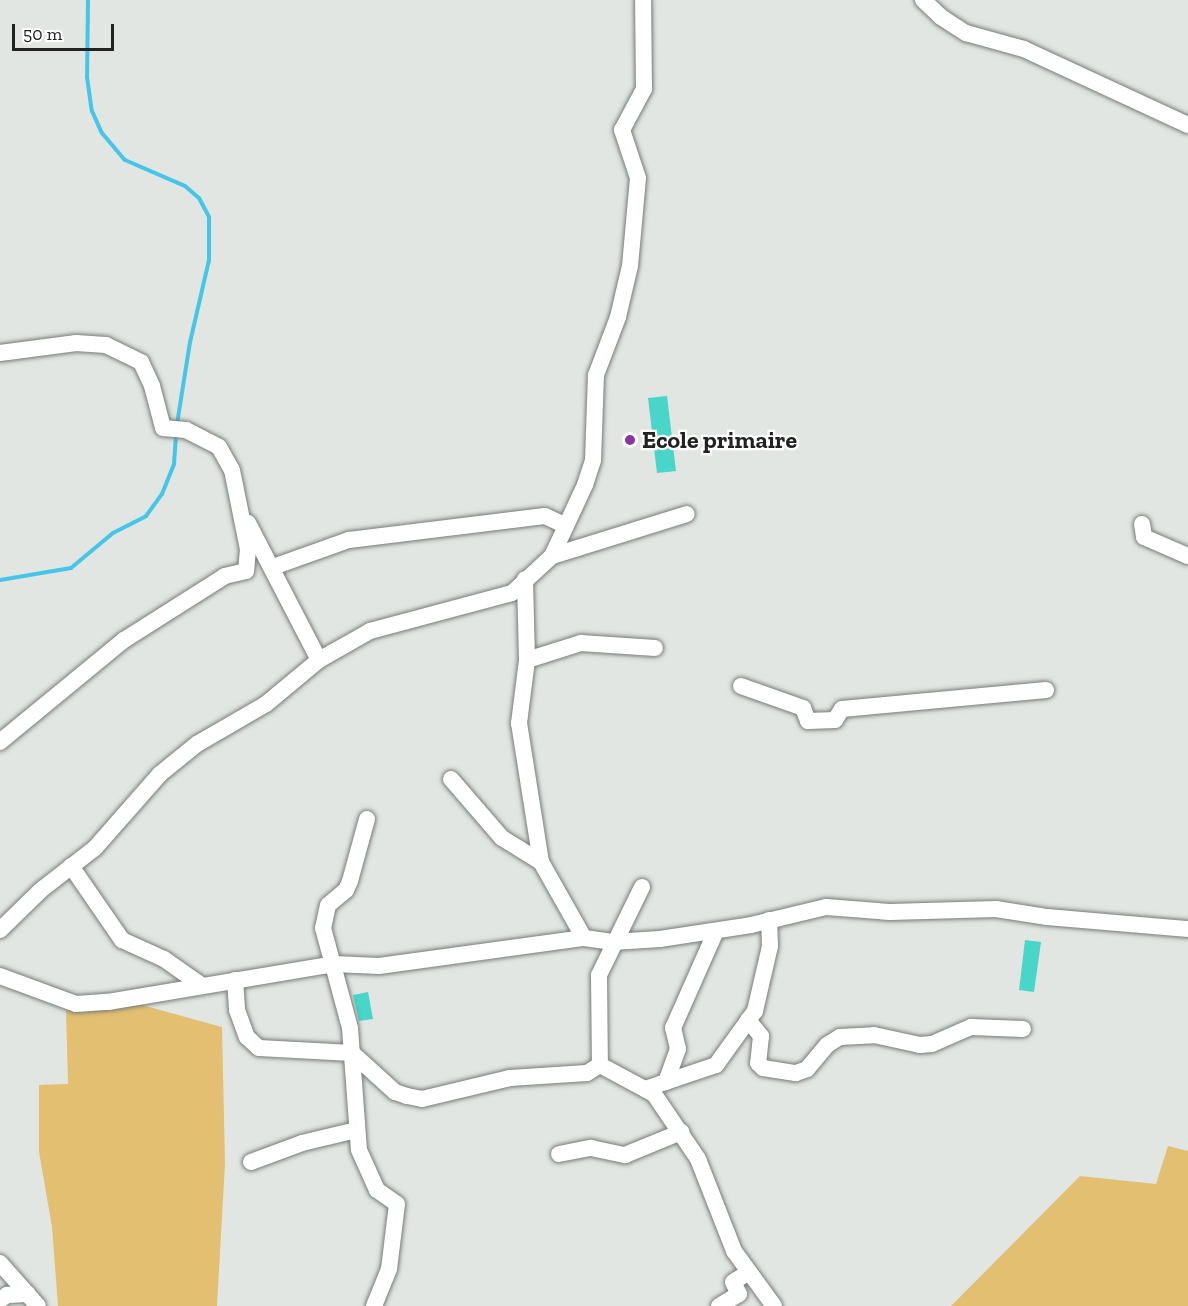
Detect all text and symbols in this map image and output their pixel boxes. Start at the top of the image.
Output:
scale bar [15,12,117,50]
text: 50 m [23,23,62,45]
place label: Ecole primaire [642,426,797,454]
marker: Ecole primaire [623,433,637,447]

